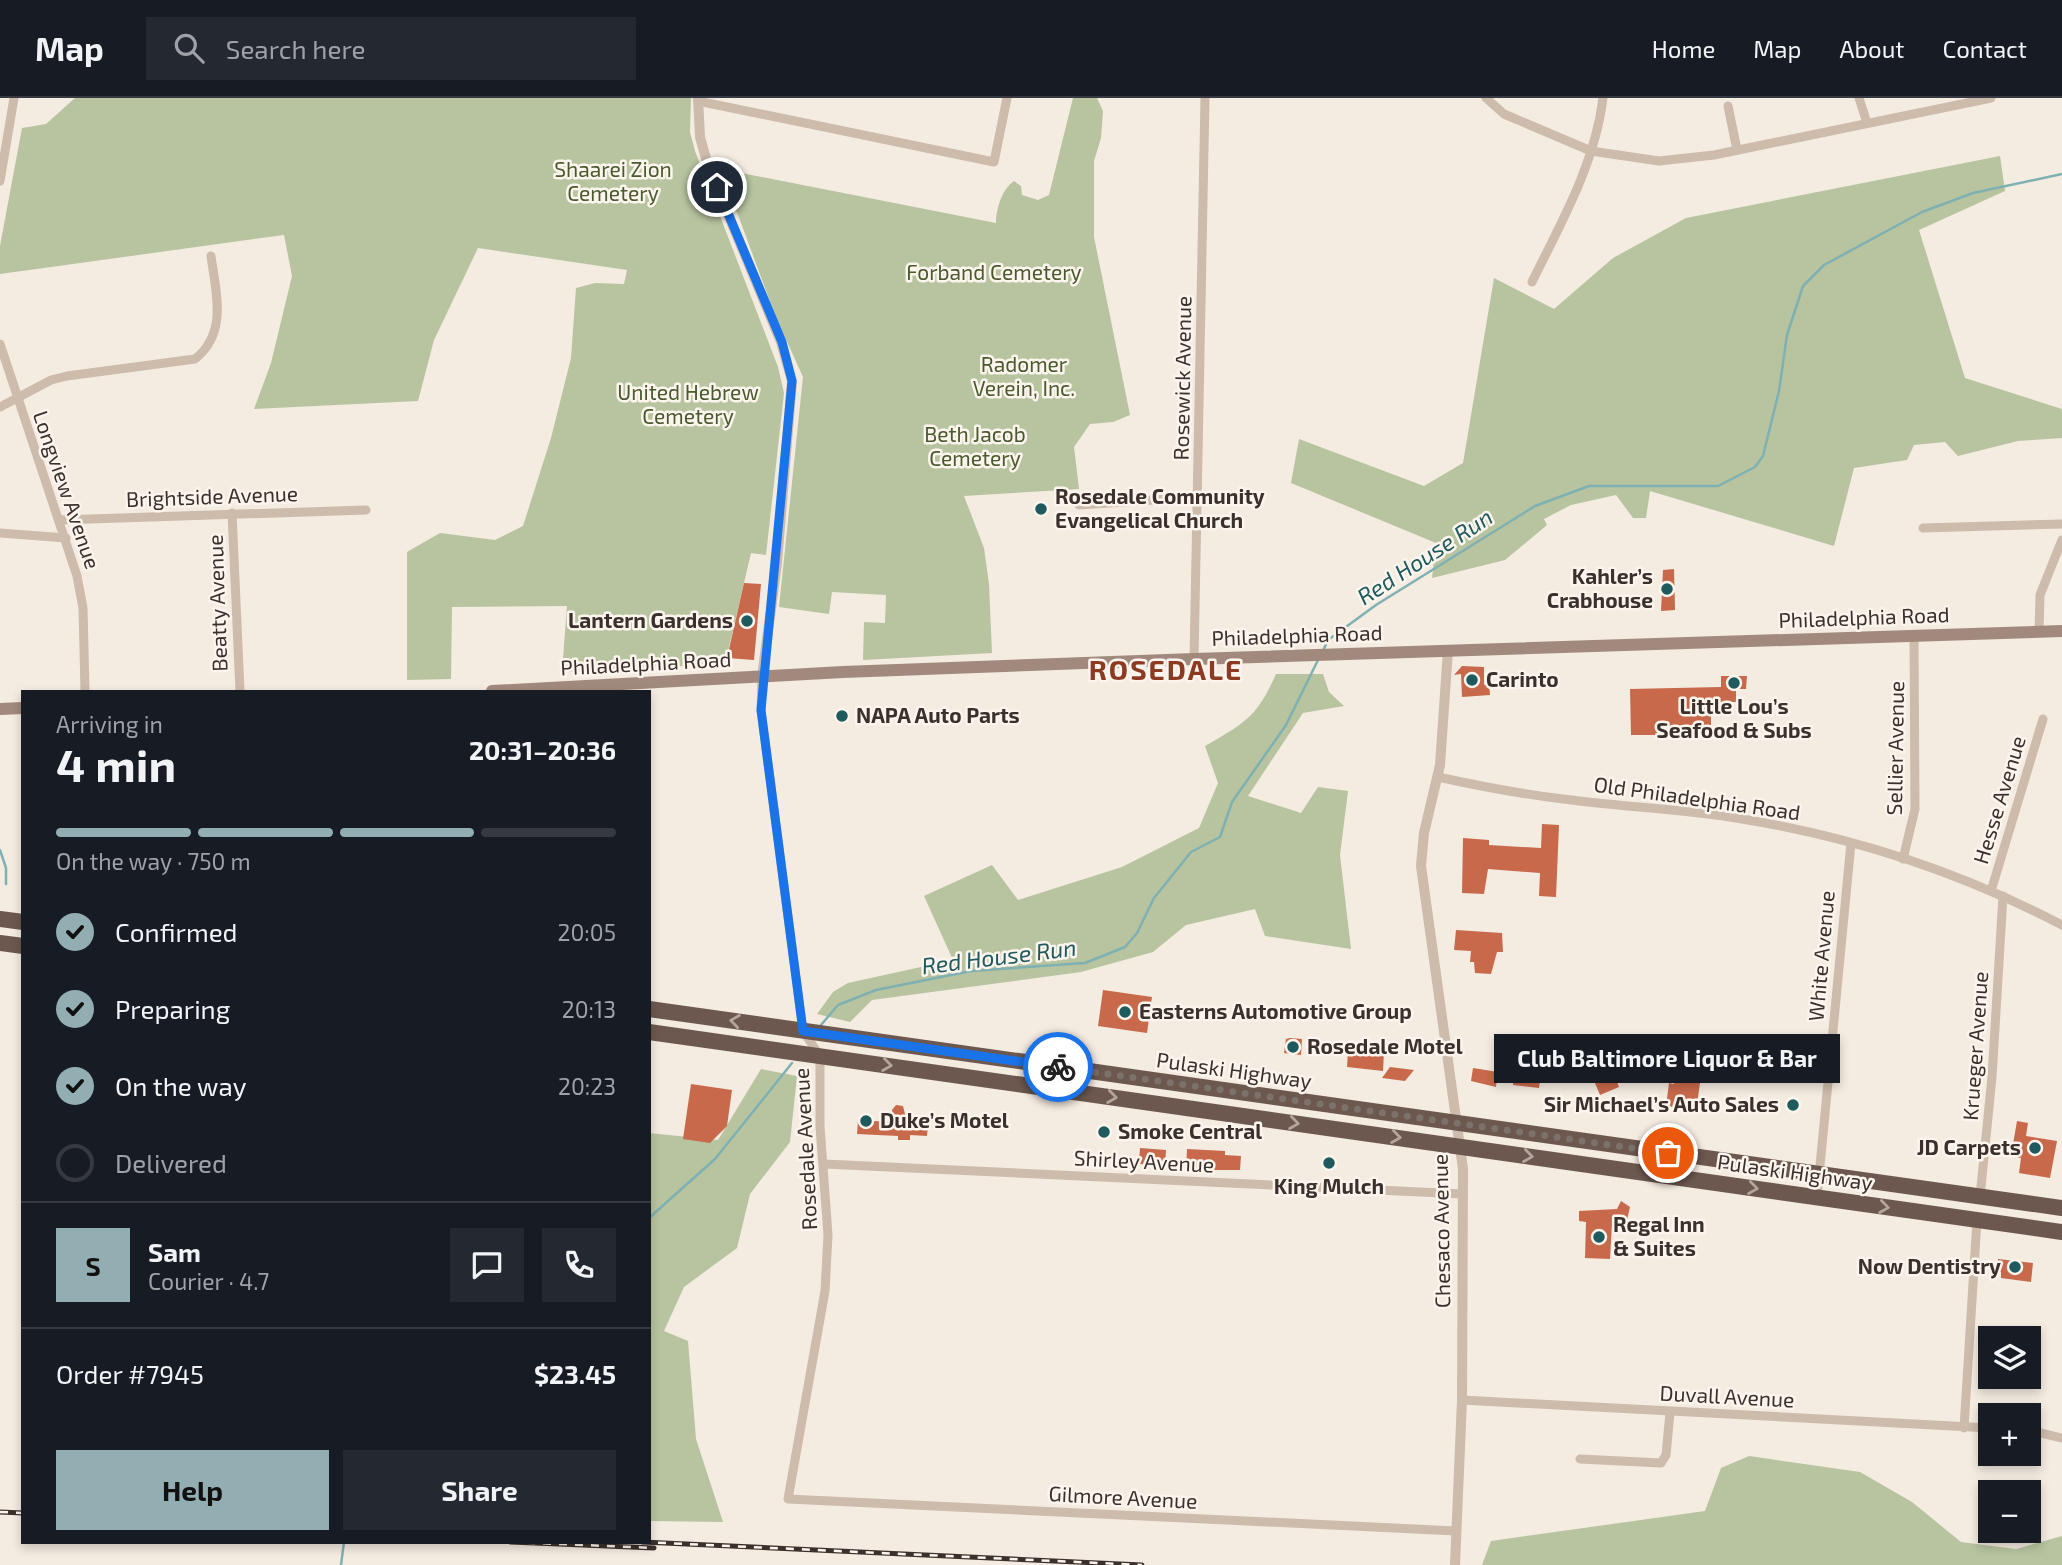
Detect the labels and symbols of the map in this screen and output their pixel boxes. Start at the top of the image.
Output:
park label: Shaarei Zion Cemetery [554,156,672,205]
pin [687,157,747,217]
park label: Forband Cemetery [906,259,1082,284]
street label: Rosewick Avenue [1168,295,1195,460]
park label: Radomer Verein, Inc. [973,351,1075,400]
park label: United Hebrew Cemetery [617,379,759,428]
street label: Longview Avenue [29,407,106,572]
park label: Beth Jacob Cemetery [924,421,1026,470]
street label: Brightside Avenue [125,480,298,511]
place label: Rosedale Community Evangelical Church [1055,483,1265,532]
marker: Rosedale Community Evangelical Church [1033,501,1049,517]
water label: Red House Run [1352,502,1497,610]
street label: Beatty Avenue [202,534,231,672]
place label: Kahler’s Crabhouse [1547,563,1653,612]
marker: Kahler’s Crabhouse [1659,581,1675,597]
street label: Philadelphia Road [1778,601,1950,632]
place label: Lantern Gardens [568,607,733,632]
marker: Lantern Gardens [739,613,755,629]
street label: Philadelphia Road [1211,619,1383,650]
street label: Philadelphia Road [560,646,732,679]
district label: ROSEDALE [1089,652,1243,686]
place label: Carinto [1486,666,1559,691]
marker: Carinto [1464,672,1480,688]
marker: Little Lou’s Seafood & Subs [1726,675,1742,691]
street label: Sellier Avenue [1881,680,1908,815]
place label: Little Lou’s Seafood & Subs [1656,693,1812,742]
place label: NAPA Auto Parts [856,702,1020,727]
marker: NAPA Auto Parts [834,708,850,724]
street label: Hesse Avenue [1967,733,2030,867]
street label: Old Philadelphia Road [1592,771,1802,824]
street label: White Avenue [1802,889,1839,1022]
water label: Red House Run [920,933,1078,979]
street label: Krueger Avenue [1957,970,1992,1121]
place label: Easterns Automotive Group [1139,998,1412,1023]
marker: Easterns Automotive Group [1117,1004,1133,1020]
one-way arrow [729,1014,741,1029]
courier [1023,1032,1093,1102]
place label: Rosedale Motel [1307,1033,1463,1058]
callout: Club Baltimore Liquor & Bar [1495,1034,1841,1083]
marker: Rosedale Motel [1285,1039,1301,1055]
street label: Pulaski Highway [1155,1046,1313,1093]
one-way arrow [881,1057,893,1072]
street label: Rosedale Avenue [788,1067,821,1231]
one-way arrow [1107,1089,1118,1104]
place label: Sir Michael’s Auto Sales [1544,1091,1779,1116]
marker: Sir Michael’s Auto Sales [1785,1097,1801,1113]
place label: Duke’s Motel [880,1107,1009,1132]
marker: Duke’s Motel [858,1113,874,1129]
one-way arrow [1288,1115,1300,1130]
place label: Smoke Central [1118,1118,1262,1143]
pin [1638,1123,1698,1183]
marker: Smoke Central [1096,1124,1112,1140]
one-way arrow [1390,1129,1401,1144]
place label: JD Carpets [1917,1134,2021,1159]
marker: JD Carpets [2027,1140,2043,1156]
street label: Shirley Avenue [1073,1144,1215,1177]
one-way arrow [1522,1148,1534,1163]
street label: Pulaski Highway [1716,1148,1874,1195]
street label: Chesaco Avenue [1427,1154,1454,1308]
marker: King Mulch [1321,1155,1337,1171]
place label: King Mulch [1274,1173,1384,1198]
one-way arrow [1747,1181,1759,1196]
one-way arrow [1878,1199,1890,1214]
place label: Regal Inn & Suites [1613,1211,1705,1260]
marker: Regal Inn & Suites [1591,1229,1607,1245]
place label: Now Dentistry [1858,1253,2001,1279]
marker: Now Dentistry [2007,1259,2023,1275]
street label: Duvall Avenue [1659,1379,1795,1412]
street label: Gilmore Avenue [1048,1480,1198,1513]

